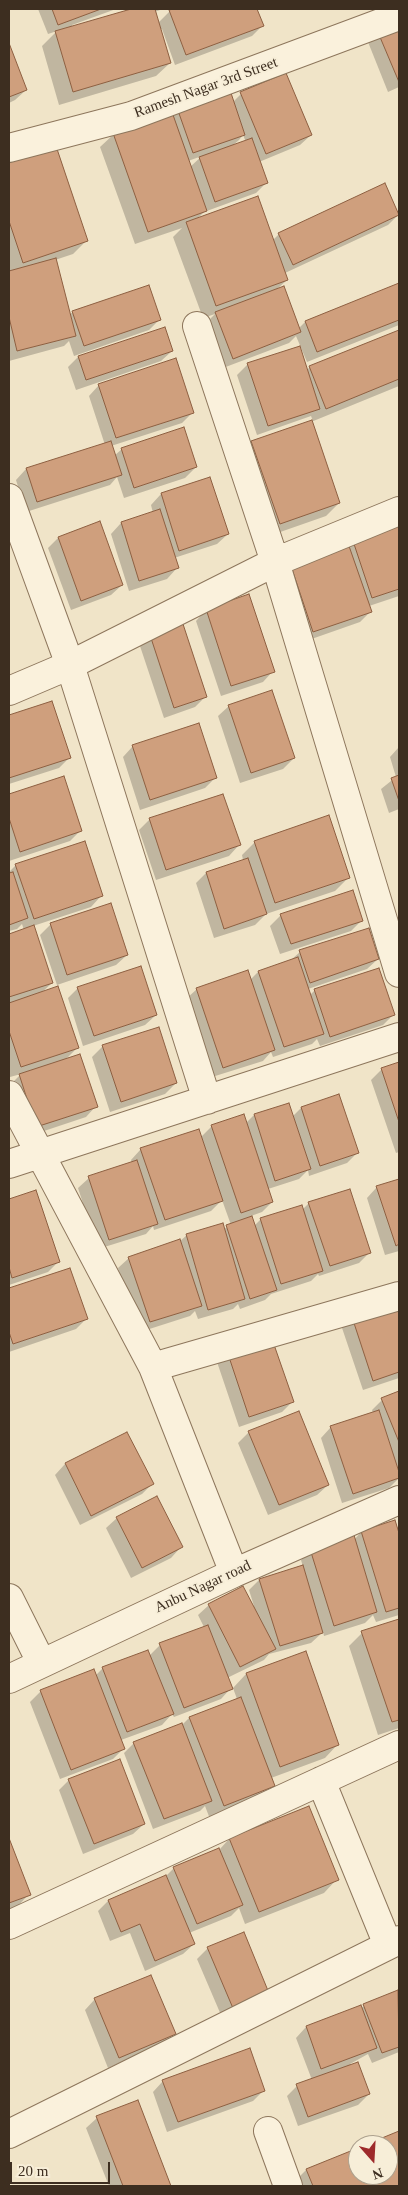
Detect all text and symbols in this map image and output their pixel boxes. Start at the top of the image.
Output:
street label: Ramesh Nagar 3rd Street [132,54,280,122]
street label: Anbu Nagar road [152,1557,254,1617]
north arrow [348,2135,398,2185]
scale bar [12,2152,112,2184]
text: 20 m [18,2163,48,2179]
text: N [370,2165,385,2182]

